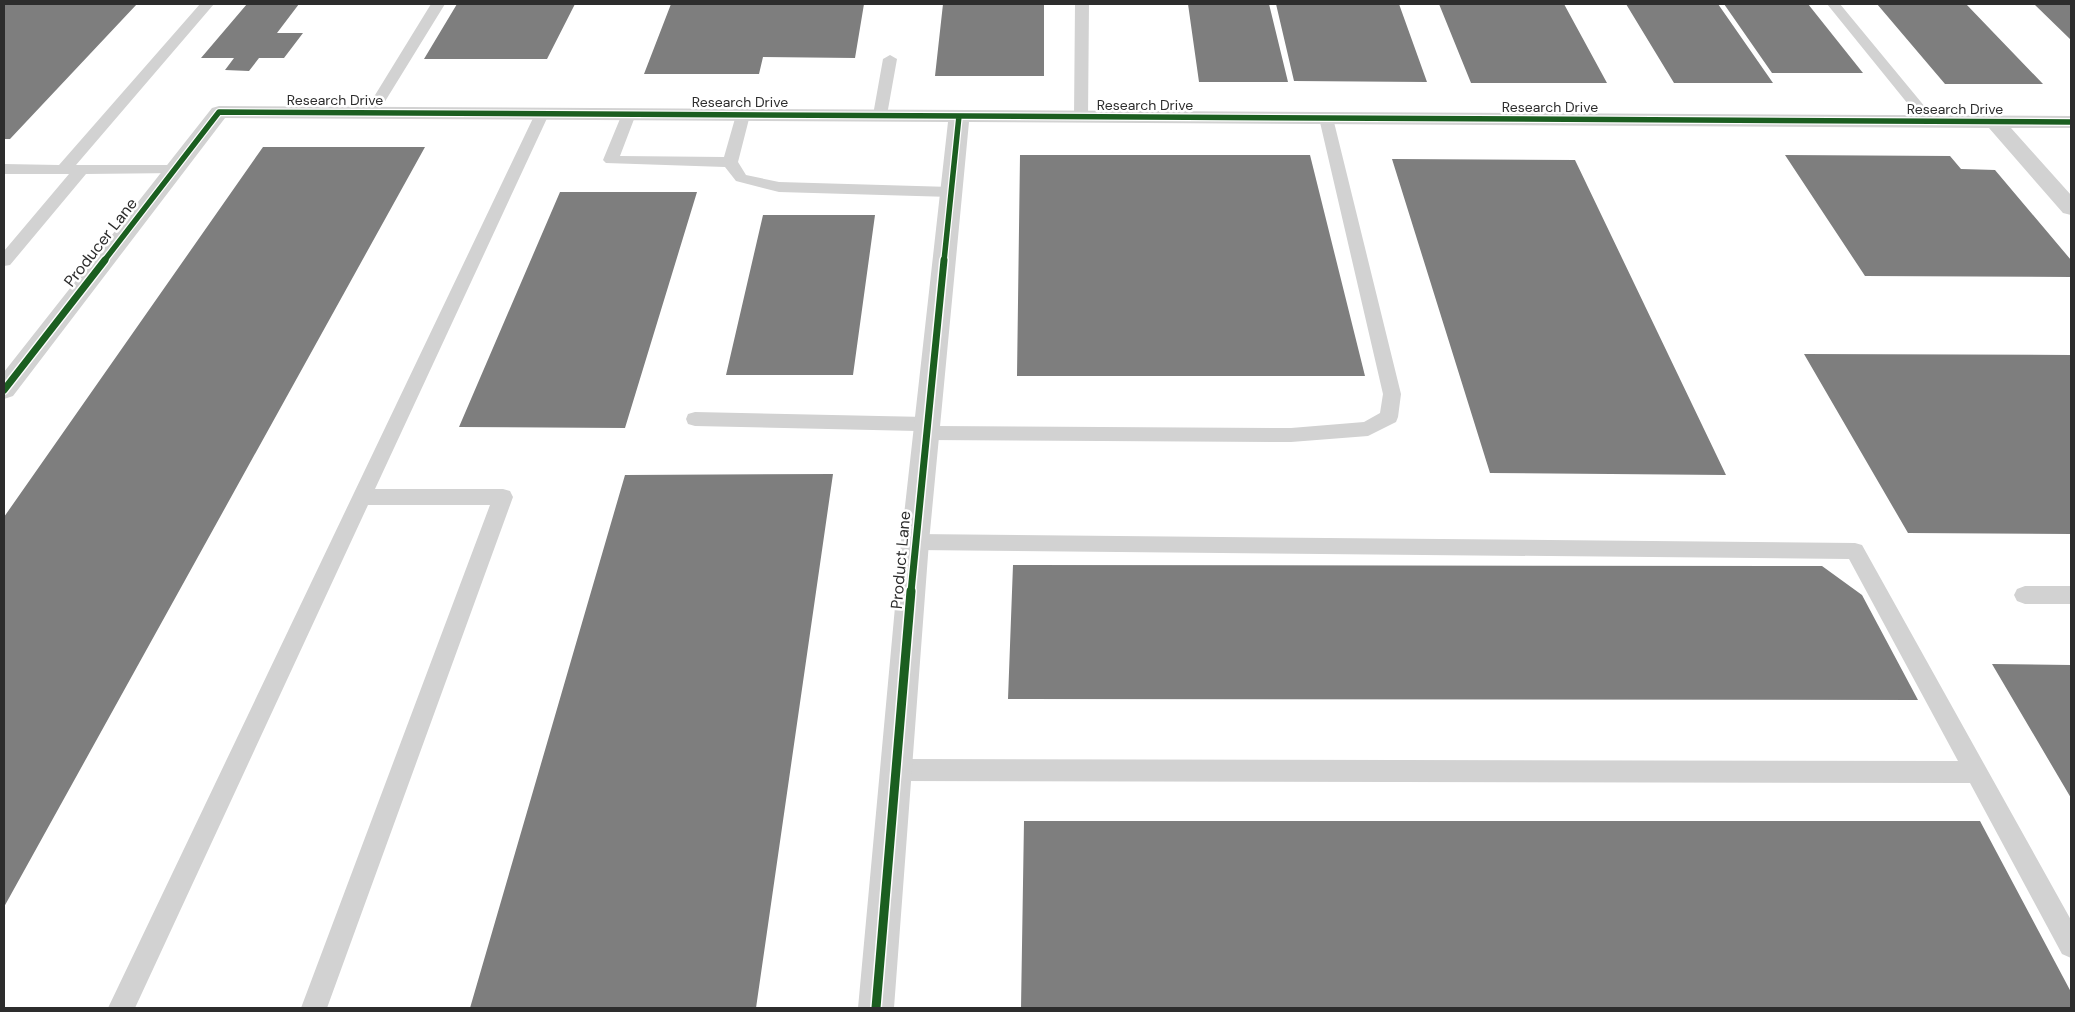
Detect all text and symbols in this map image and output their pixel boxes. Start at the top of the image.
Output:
street label: Research Drive [287,91,383,109]
street label: Research Drive [692,93,788,111]
street label: Research Drive [1097,96,1193,114]
street label: Research Drive [1502,98,1598,116]
street label: Research Drive [1907,100,2003,118]
street label: Producer Lane [59,194,142,291]
street label: Product Lane [886,510,915,610]

